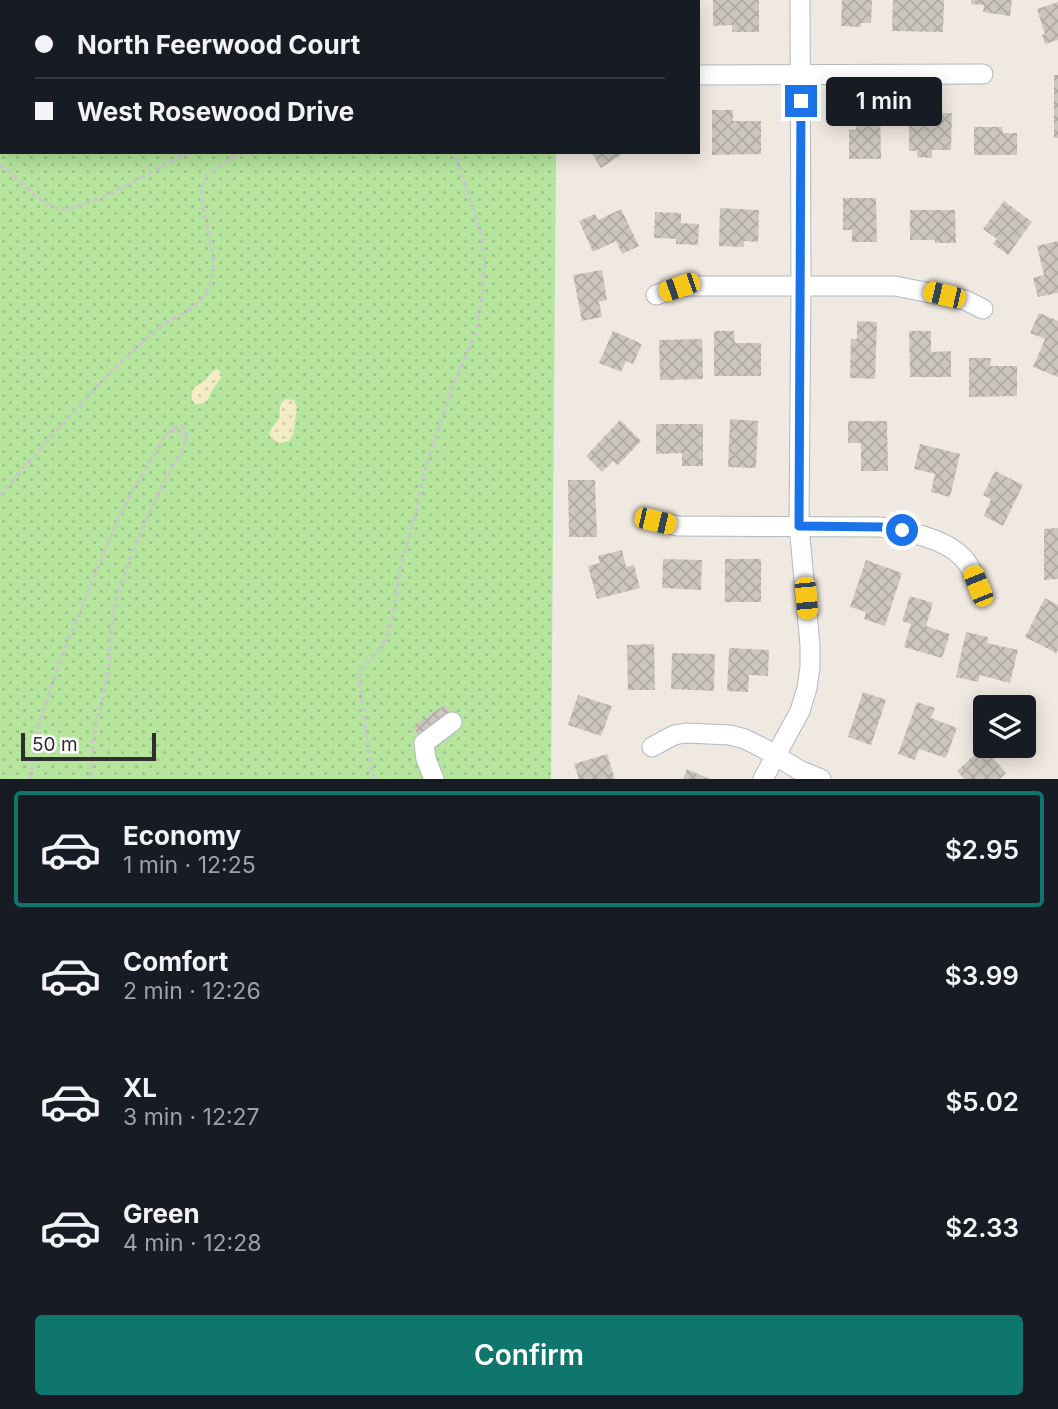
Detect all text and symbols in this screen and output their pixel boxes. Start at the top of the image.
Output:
text: North Feerwood Court [77,29,360,60]
callout: 1 min [826,76,941,126]
route end [785,85,817,117]
text: 1 min [856,87,912,115]
text: West Rosewood Drive [77,96,354,127]
car [656,270,703,304]
car [922,280,967,310]
car [633,506,678,536]
route start [886,514,918,546]
car [961,563,996,609]
car [794,576,819,620]
map controls [973,695,1036,758]
button: layers [973,695,1036,758]
scale bar [21,730,156,762]
text: 50 m [32,733,78,756]
icon: car [39,818,102,881]
text: Economy [123,820,241,851]
text: $2.95 [945,834,1019,865]
text: 1 min · 12:25 [123,851,256,879]
icon: car [39,944,102,1007]
text: Comfort [123,946,228,977]
text: $3.99 [945,960,1019,991]
text: 2 min · 12:26 [123,977,261,1005]
icon: car [39,1070,102,1133]
text: XL [123,1072,157,1103]
text: $5.02 [945,1086,1019,1117]
text: 3 min · 12:27 [123,1103,260,1131]
icon: car [39,1196,102,1259]
text: Green [123,1198,200,1229]
text: $2.33 [945,1212,1019,1243]
text: 4 min · 12:28 [123,1229,261,1257]
button: Confirm [35,1315,1023,1395]

